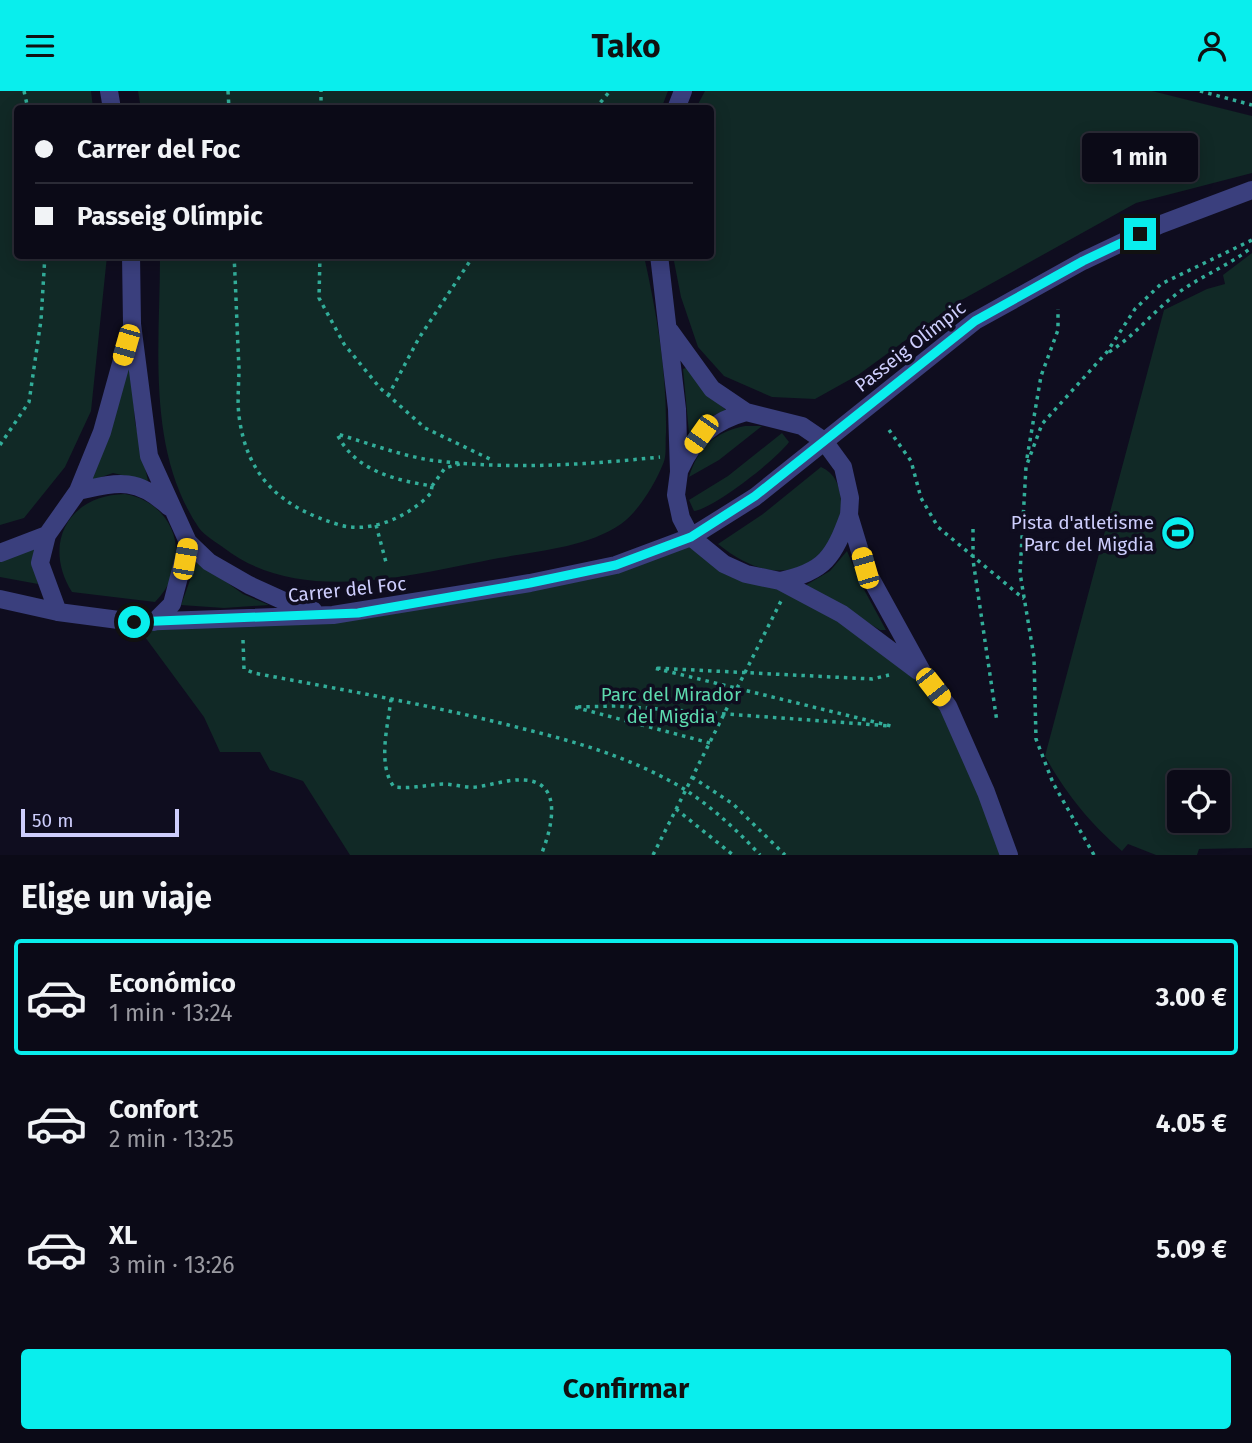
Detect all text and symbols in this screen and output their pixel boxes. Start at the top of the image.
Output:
icon: menu [21,27,59,65]
text: Tako [591,27,661,65]
icon: person [1193,27,1231,65]
callout: 1 min [1082,132,1198,181]
text: Carrer del Foc [77,134,240,165]
text: 1 min [1112,143,1168,171]
text: Passeig Olímpic [77,201,263,232]
route end [1124,218,1156,250]
street label: Passeig Olímpic [850,296,970,397]
car [111,322,142,368]
car [681,411,722,457]
place label: Pista d'atletisme Parc del Migdia [1011,511,1154,556]
sports icon: Pista d'atletisme Parc del Migdia [1159,514,1197,552]
car [172,536,199,582]
car [850,545,881,591]
street label: Carrer del Foc [287,572,407,607]
route start [118,606,150,638]
car [912,664,955,710]
park label: Parc del Mirador del Migdia [601,683,742,728]
map controls [1167,770,1230,833]
button: locate [1167,770,1230,833]
scale bar [21,806,178,838]
text: 50 m [32,809,73,832]
text: Elige un viaje [21,878,212,916]
icon: car [25,966,88,1029]
text: Económico [109,968,236,999]
text: 3.00 € [1156,982,1227,1013]
text: 1 min · 13:24 [109,999,232,1027]
icon: car [25,1092,88,1155]
text: Confort [109,1094,198,1125]
text: 4.05 € [1156,1108,1227,1139]
text: 2 min · 13:25 [109,1125,234,1153]
icon: car [25,1218,88,1281]
text: XL [109,1220,137,1251]
text: 5.09 € [1156,1234,1227,1265]
text: 3 min · 13:26 [109,1251,235,1279]
button: Confirmar [21,1349,1231,1429]

